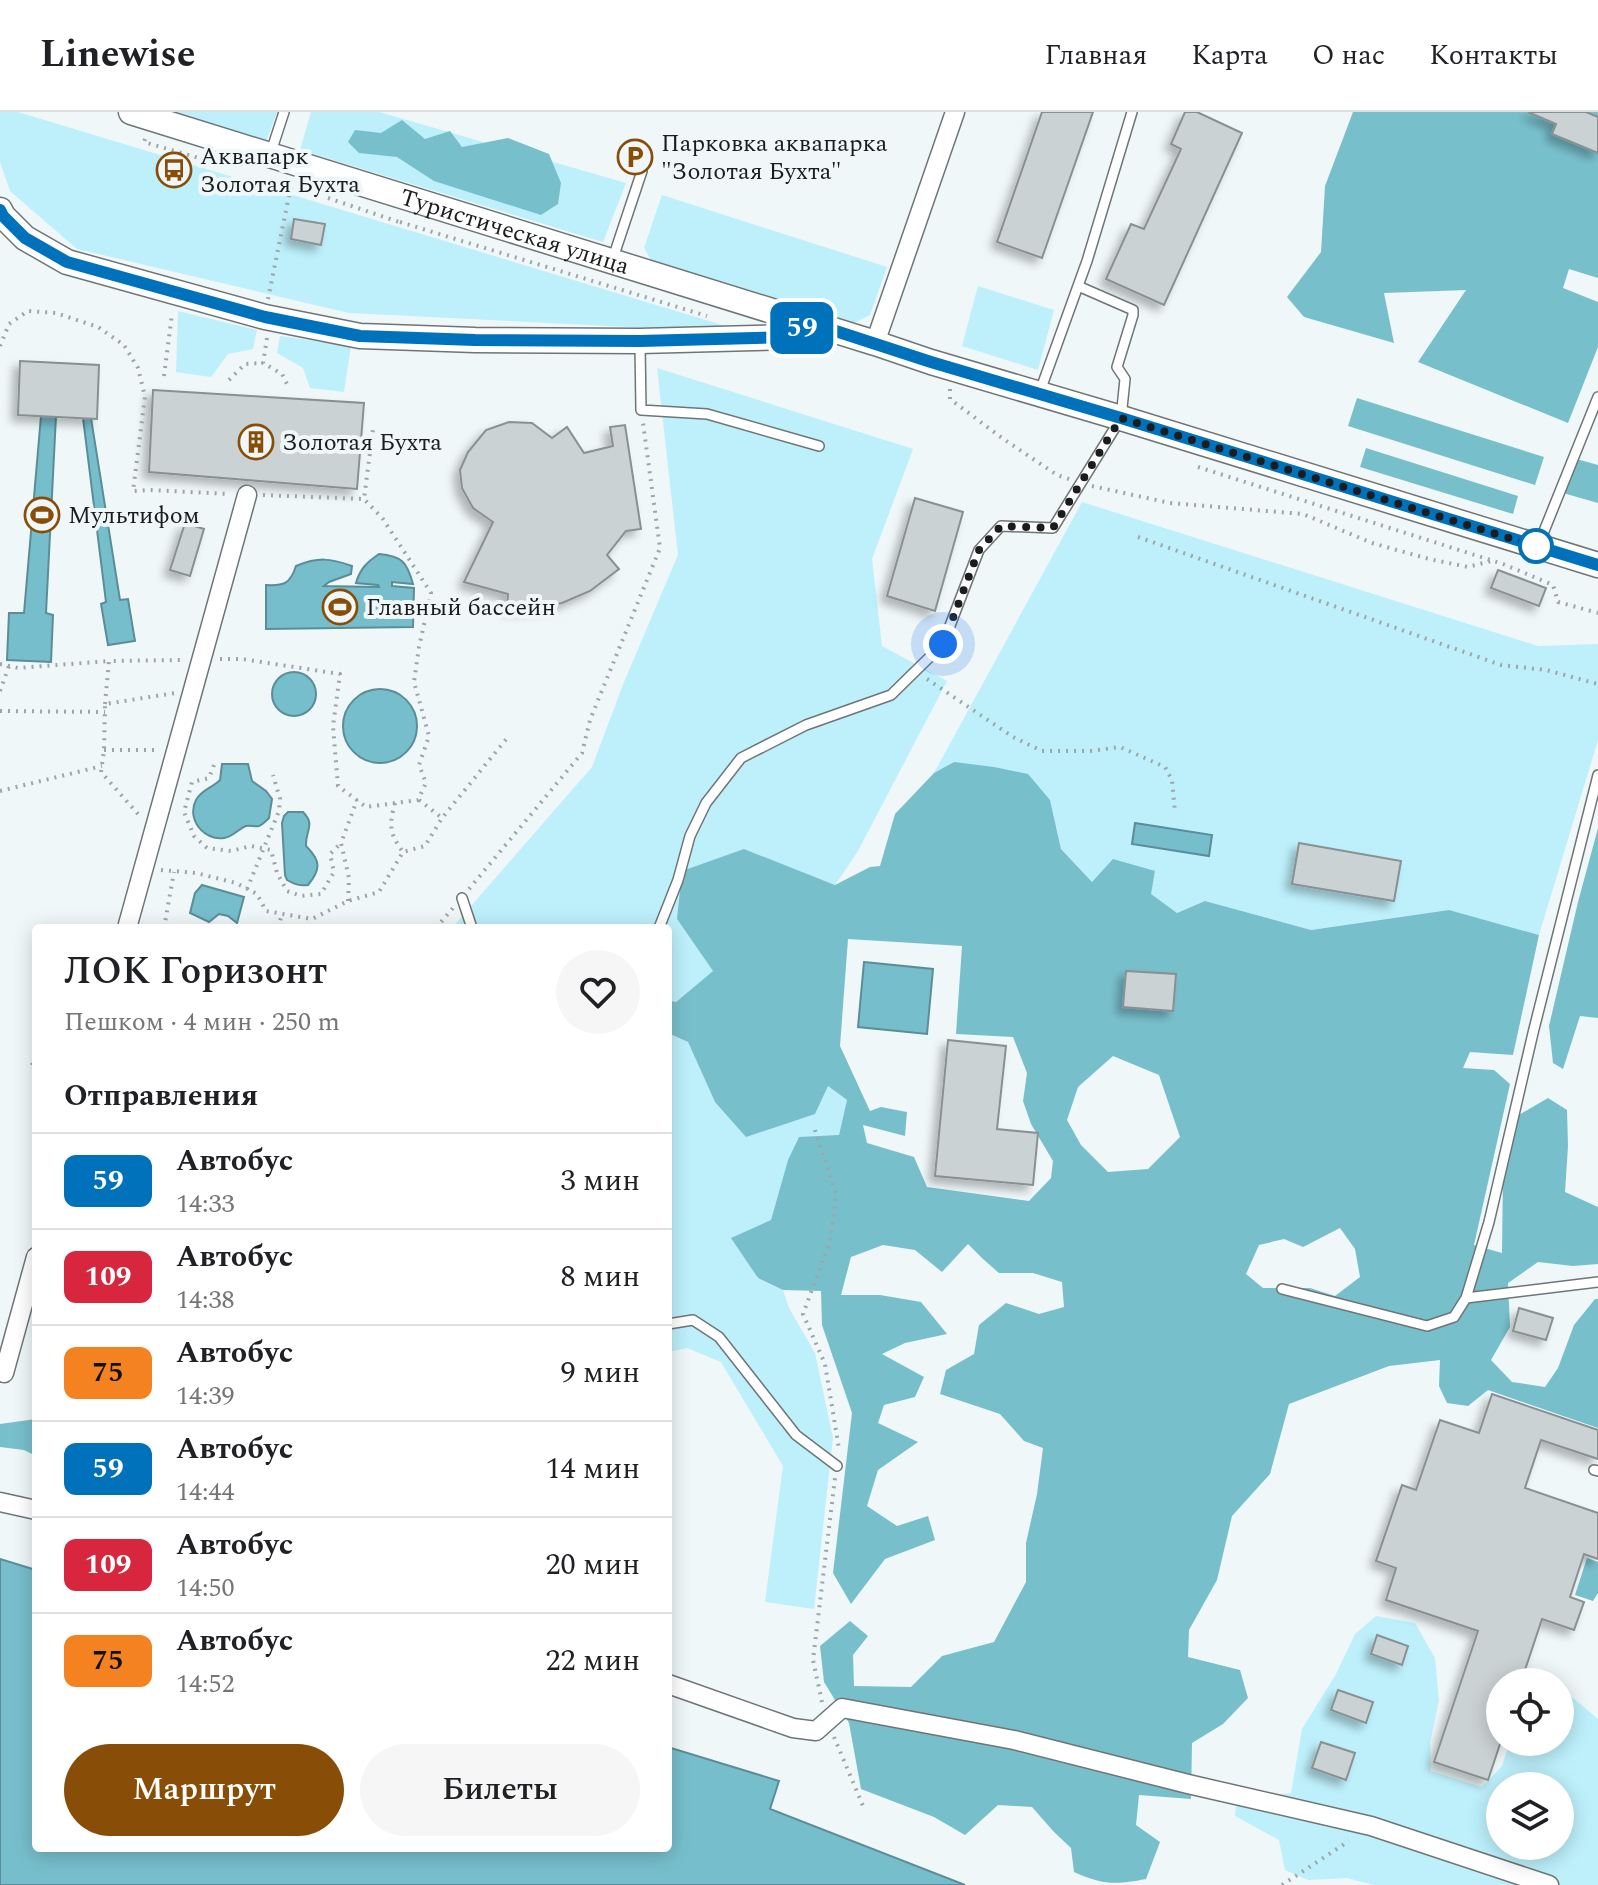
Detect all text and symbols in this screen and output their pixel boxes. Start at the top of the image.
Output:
text: Linewise [40,26,196,84]
text: Главная [1045,34,1147,77]
text: Карта [1191,34,1268,77]
text: О нас [1312,34,1385,77]
text: Контакты [1429,34,1558,77]
place label: Парковка аквапарка "Золотая Бухта" [661,126,888,190]
parking icon: Парковка аквапарка "Золотая Бухта" [616,138,654,176]
place label: Аквапарк Золотая Бухта [200,139,360,203]
bus stop icon: Аквапарк Золотая Бухта [155,151,193,189]
street label: Туристическая улица [396,180,634,285]
line badge: 59 [766,302,838,354]
text: 59 [786,306,818,349]
building icon: Золотая Бухта [237,423,275,461]
place label: Золотая Бухта [282,425,442,461]
sports icon: Мультифом [23,496,61,534]
place label: Мультифом [68,498,200,534]
unlabelled marker [1519,529,1553,563]
sports icon: Главный бассейн [321,588,359,626]
place label: Главный бассейн [366,590,556,626]
your location [923,624,963,664]
text: ЛОК Горизонт [64,943,327,1001]
button: heart [556,950,640,1034]
text: Пешком · 4 мин · 250 m [64,1002,340,1042]
text: Отправления [64,1073,258,1119]
text: Автобус [176,1138,293,1184]
text: 3 мин [561,1158,640,1204]
text: 59 [92,1159,124,1202]
text: 14:33 [176,1184,235,1224]
text: Автобус [176,1234,293,1280]
text: 8 мин [561,1254,640,1300]
text: 109 [84,1255,132,1298]
text: 14:38 [176,1280,235,1320]
text: Автобус [176,1330,293,1376]
text: 9 мин [561,1350,640,1396]
text: 75 [92,1351,124,1394]
text: 14:39 [176,1376,235,1416]
text: Автобус [176,1426,293,1472]
text: 14 мин [546,1446,640,1492]
text: 59 [92,1447,124,1490]
text: 14:44 [176,1472,235,1512]
text: Автобус [176,1522,293,1568]
text: 20 мин [546,1542,640,1588]
text: 109 [84,1543,132,1586]
text: 14:50 [176,1568,235,1608]
text: Автобус [176,1618,293,1664]
text: 22 мин [546,1638,640,1684]
text: 75 [92,1639,124,1682]
text: 14:52 [176,1664,235,1704]
map controls [1486,1668,1574,1860]
button: locate [1486,1668,1574,1756]
button: Маршрут [64,1744,344,1836]
button: Билеты [360,1744,640,1836]
button: layers [1486,1772,1574,1860]

